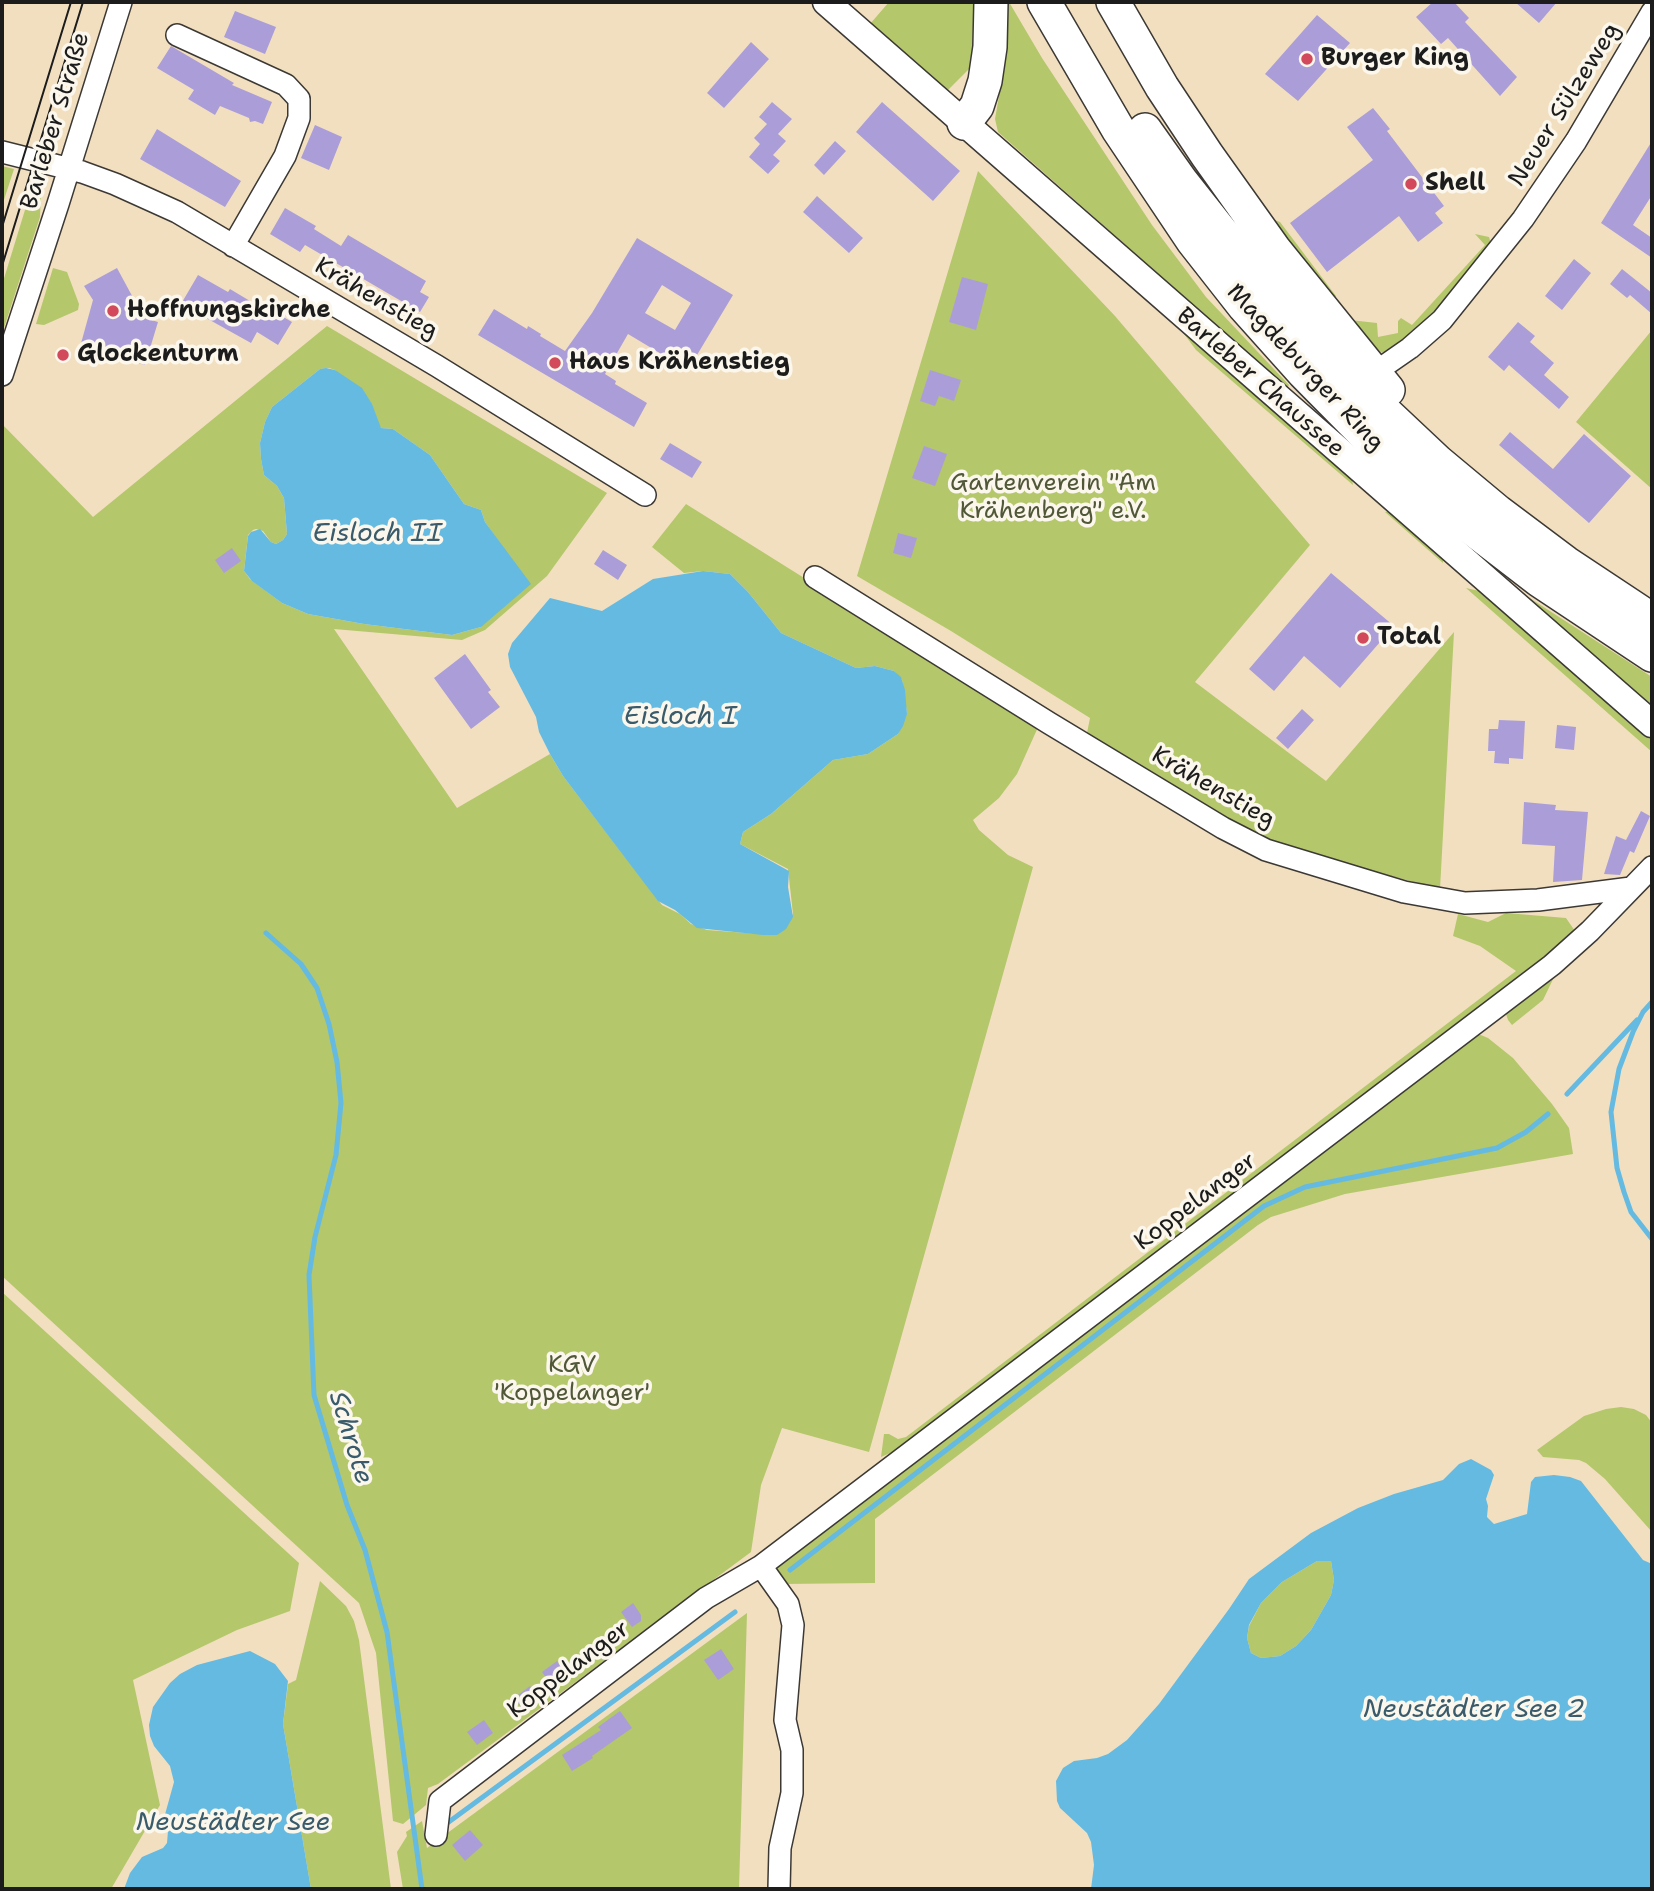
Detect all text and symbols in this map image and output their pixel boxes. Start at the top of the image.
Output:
street label: Neuer Sülzeweg [1503,18,1627,192]
street label: Barleber Straße [15,29,97,213]
place label: Burger King [1321,45,1469,73]
marker: Burger King [1299,51,1315,67]
place label: Shell [1425,170,1485,198]
marker: Shell [1403,176,1419,192]
street label: Krähenstieg [309,252,443,346]
street label: Magdeburger Ring [1220,278,1390,458]
place label: Hoffnungskirche [127,297,331,325]
street label: Barleber Chaussee [1170,302,1350,464]
marker: Hoffnungskirche [105,303,121,319]
place label: Glockenturm [77,341,239,369]
marker: Glockenturm [55,347,71,363]
place label: Haus Krähenstieg [569,349,790,377]
marker: Haus Krähenstieg [547,355,563,371]
park label: Gartenverein "Am Krähenberg" e.V. [950,470,1156,526]
water label: Eisloch II [313,518,441,550]
place label: Total [1377,624,1441,652]
marker: Total [1355,630,1371,646]
water label: Eisloch I [624,701,736,733]
street label: Krähenstieg [1146,741,1280,835]
street label: Koppelanger [1129,1147,1263,1257]
park label: KGV 'Koppelanger' [494,1352,650,1408]
water label: Schrote [321,1388,379,1488]
street label: Koppelanger [502,1615,636,1725]
water label: Neustädter See 2 [1363,1694,1585,1726]
water label: Neustädter See [136,1807,330,1839]

